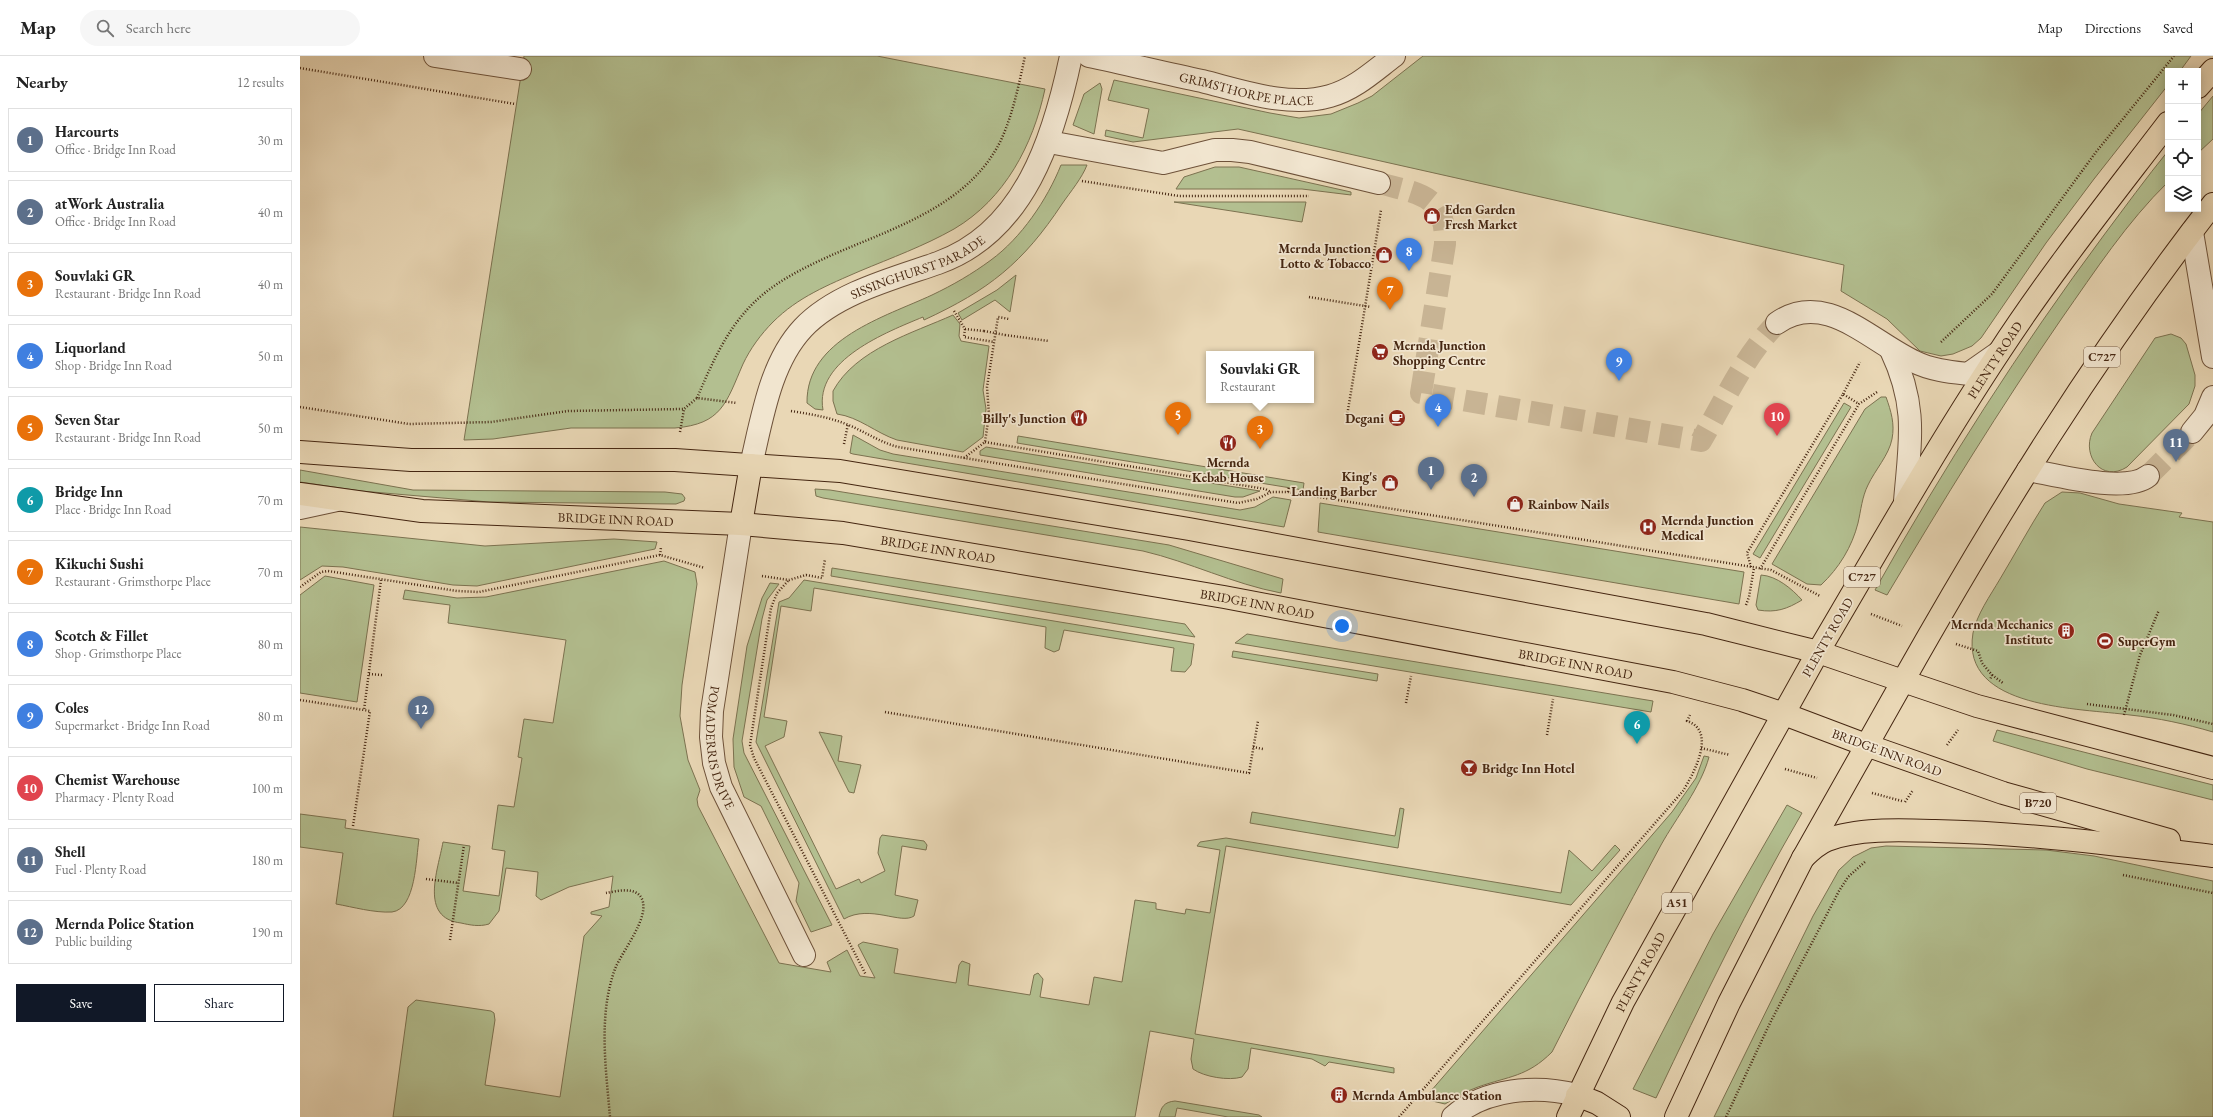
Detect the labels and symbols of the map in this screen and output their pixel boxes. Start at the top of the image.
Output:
street label: GRIMSTHORPE PLACE [1178,68,1314,109]
place label: Eden Garden Fresh Market [1445,201,1518,233]
shop icon: Eden Garden Fresh Market [1422,206,1442,226]
street label: SISSINGHURST PARADE [847,232,988,303]
pin: 8 [1396,238,1422,271]
place label: Mernda Junction Lotto & Tobacco [1278,240,1372,272]
shop icon: Mernda Junction Lotto & Tobacco [1374,245,1394,265]
pin: 7 [1377,277,1403,310]
street label: PLENTY ROAD [1963,318,2026,402]
place label: Mernda Junction Shopping Centre [1393,337,1486,369]
supermarket icon: Mernda Junction Shopping Centre [1370,342,1390,362]
road number: C727 [2084,347,2120,367]
pin: 9 [1606,348,1632,381]
pin: 4 [1425,394,1451,427]
pin: 5 [1165,402,1191,435]
pin: 10 [1764,403,1790,436]
restaurant icon: Billy's Junction [1069,408,1089,428]
cafe icon: Degani [1387,408,1407,428]
place label: Billy's Junction [983,410,1067,427]
place label: Degani [1345,410,1384,427]
pin: 3 [1247,416,1273,449]
pin: 11 [2163,429,2189,462]
restaurant icon: Mernda Kebab House [1218,433,1238,453]
place label: Mernda Kebab House [1192,454,1265,486]
pin: 1 [1418,457,1444,490]
pin: 2 [1461,464,1487,497]
place label: King's Landing Barber [1291,468,1378,500]
shop icon: King's Landing Barber [1380,473,1400,493]
shop icon: Rainbow Nails [1505,494,1525,514]
place label: Rainbow Nails [1528,496,1609,513]
street label: BRIDGE INN ROAD [557,509,674,530]
place label: Mernda Junction Medical [1661,512,1754,544]
hospital icon: Mernda Junction Medical [1638,517,1658,537]
street label: BRIDGE INN ROAD [879,531,996,567]
road number: C727 [1844,567,1880,587]
street label: BRIDGE INN ROAD [1199,585,1316,623]
street label: PLENTY ROAD [1798,594,1857,680]
your location [1332,616,1352,636]
place label: Mernda Mechanics Institute [1951,616,2054,648]
building icon: Mernda Mechanics Institute [2056,621,2076,641]
sports icon: SuperGym [2095,631,2115,651]
place label: SuperGym [2118,633,2176,650]
street label: BRIDGE INN ROAD [1517,645,1634,683]
street label: POMADERRIS DRIVE [702,685,739,812]
pin: 12 [408,696,434,729]
pin: 6 [1624,711,1650,744]
street label: BRIDGE INN ROAD [1830,725,1944,780]
bar icon: Bridge Inn Hotel [1459,758,1479,778]
place label: Bridge Inn Hotel [1482,760,1575,777]
road number: B720 [2020,793,2056,813]
road number: A51 [1662,893,1692,913]
street label: PLENTY ROAD [1612,929,1669,1015]
building icon: Mernda Ambulance Station [1329,1085,1349,1105]
place label: Mernda Ambulance Station [1352,1087,1502,1104]

